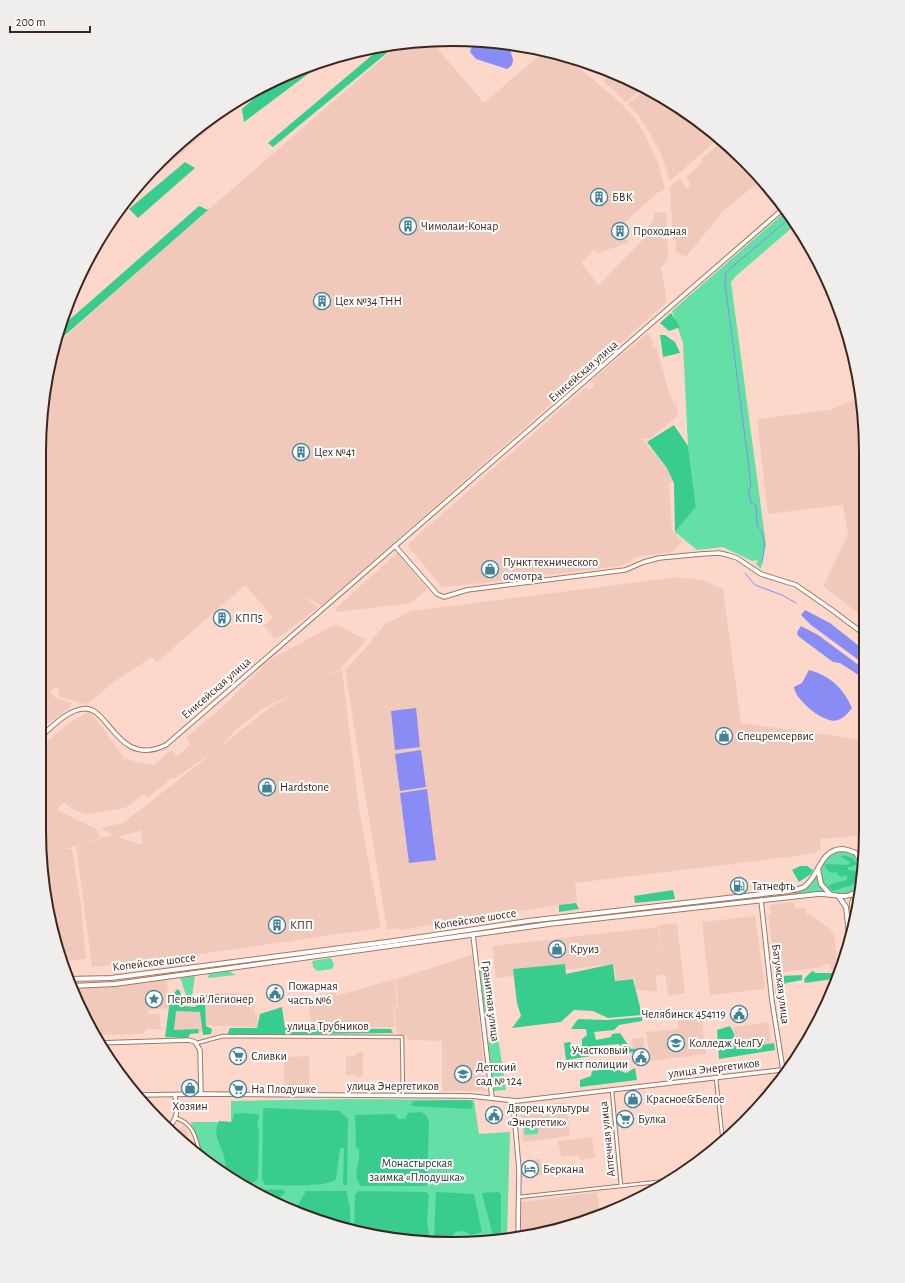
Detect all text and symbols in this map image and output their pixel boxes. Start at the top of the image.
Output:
scale bar [10,8,90,34]
text: 200 m [16,16,46,28]
building icon: БВК [589,187,609,207]
place label: БВК [612,191,633,203]
building icon: Чимолаи-Конар [398,216,418,236]
place label: Чимолаи-Конар [421,220,498,232]
building icon: Проходная [610,221,630,241]
place label: Проходная [633,225,687,237]
building icon: Цех №34 ТНН [312,291,332,311]
place label: Цех №34 ТНН [335,295,402,307]
street label: Енисейская улица [546,338,621,405]
building icon: Цех №41 [291,442,311,462]
place label: Цех №41 [314,446,356,458]
place label: Пункт технического осмотра [503,556,598,582]
shop icon: Пункт технического осмотра [480,559,500,579]
building icon: КПП5 [212,608,232,628]
place label: КПП5 [235,612,263,624]
street label: Енисейская улица [179,655,254,722]
shop icon: Спецремсервис [714,726,734,746]
place label: Спецремсервис [737,730,814,742]
shop icon: Hardstone [257,777,277,797]
place label: Hardstone [280,781,329,793]
fuel station icon: Татнефть [729,876,749,896]
place label: Татнефть [752,880,795,892]
street label: Копейское шоссе [433,907,517,931]
building icon: КПП [267,915,287,935]
place label: КПП [290,919,313,931]
shop icon: Круиз [547,939,567,959]
place label: Круиз [570,943,599,956]
street label: Батумская улица [769,943,792,1025]
street label: Копейское шоссе [112,951,196,973]
street label: Гранитная улица [479,960,502,1043]
place label: Пожарная часть №6 [288,980,338,1006]
public building icon: Пожарная часть №6 [265,983,285,1003]
place icon: Первый Легионер [144,989,164,1009]
place label: Первый Легионер [167,993,254,1005]
public building icon: Челябинск 454119 [729,1004,749,1024]
place label: Челябинск 454119 [642,1008,726,1020]
street label: улица Трубников [286,1020,369,1033]
school or university icon: Колледж ЧелГУ [666,1033,686,1053]
place label: Колледж ЧелГУ [689,1037,764,1049]
place label: Участковый пункт полиции [556,1044,628,1071]
supermarket icon: Сливки [228,1046,248,1066]
public building icon: Участковый пункт полиции [631,1047,651,1067]
place label: Сливки [251,1050,287,1062]
street label: улица Энергетиков [667,1056,761,1081]
place label: Детский сад № 124 [476,1061,522,1087]
school or university icon: Детский сад № 124 [453,1064,473,1084]
shop icon: Хозяин [180,1078,200,1098]
supermarket icon: На Плодушке [228,1079,248,1099]
street label: улица Энергетиков [346,1080,439,1093]
place label: На Плодушке [251,1083,316,1096]
shop icon: Красное&Белое [623,1089,643,1109]
place label: Красное&Белое [646,1093,724,1105]
place label: Хозяин [172,1100,208,1112]
street label: Аптечная улица [597,1100,618,1177]
place label: Дворец культуры «Энергетик» [507,1102,590,1128]
public building icon: Дворец культуры «Энергетик» [484,1105,504,1125]
supermarket icon: Булка [615,1109,635,1129]
place label: Булка [638,1113,666,1126]
park label: Монастырская заимка «Плодушка» [369,1157,465,1184]
hotel icon: Беркана [520,1159,540,1179]
place label: Беркана [543,1163,584,1175]

